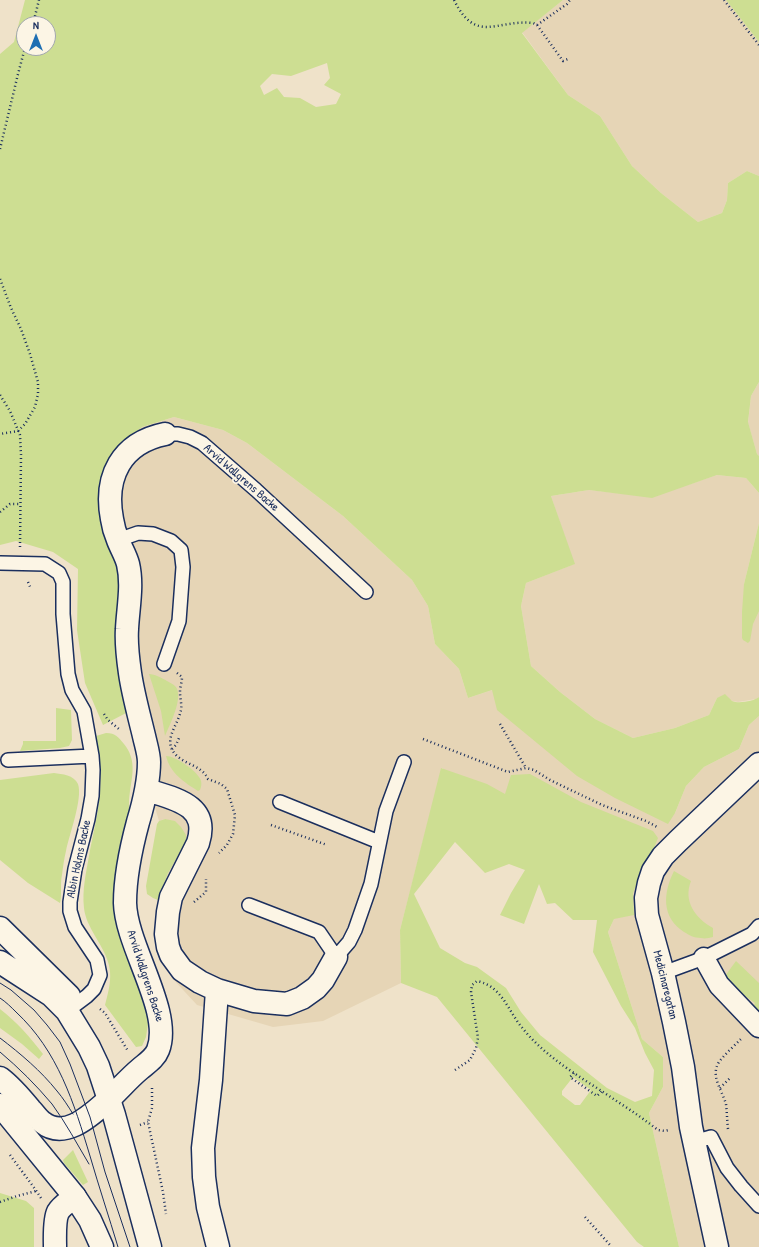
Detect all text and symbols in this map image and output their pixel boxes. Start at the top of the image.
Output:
north arrow [16,16,56,56]
text: N [33,18,39,32]
street label: Arvid Wallgrens Backe [200,441,282,515]
street label: Albin Holms Backe [64,819,94,899]
street label: Arvid Wallgrens Backe [123,928,167,1024]
street label: Medicinaregatan [649,949,681,1021]

